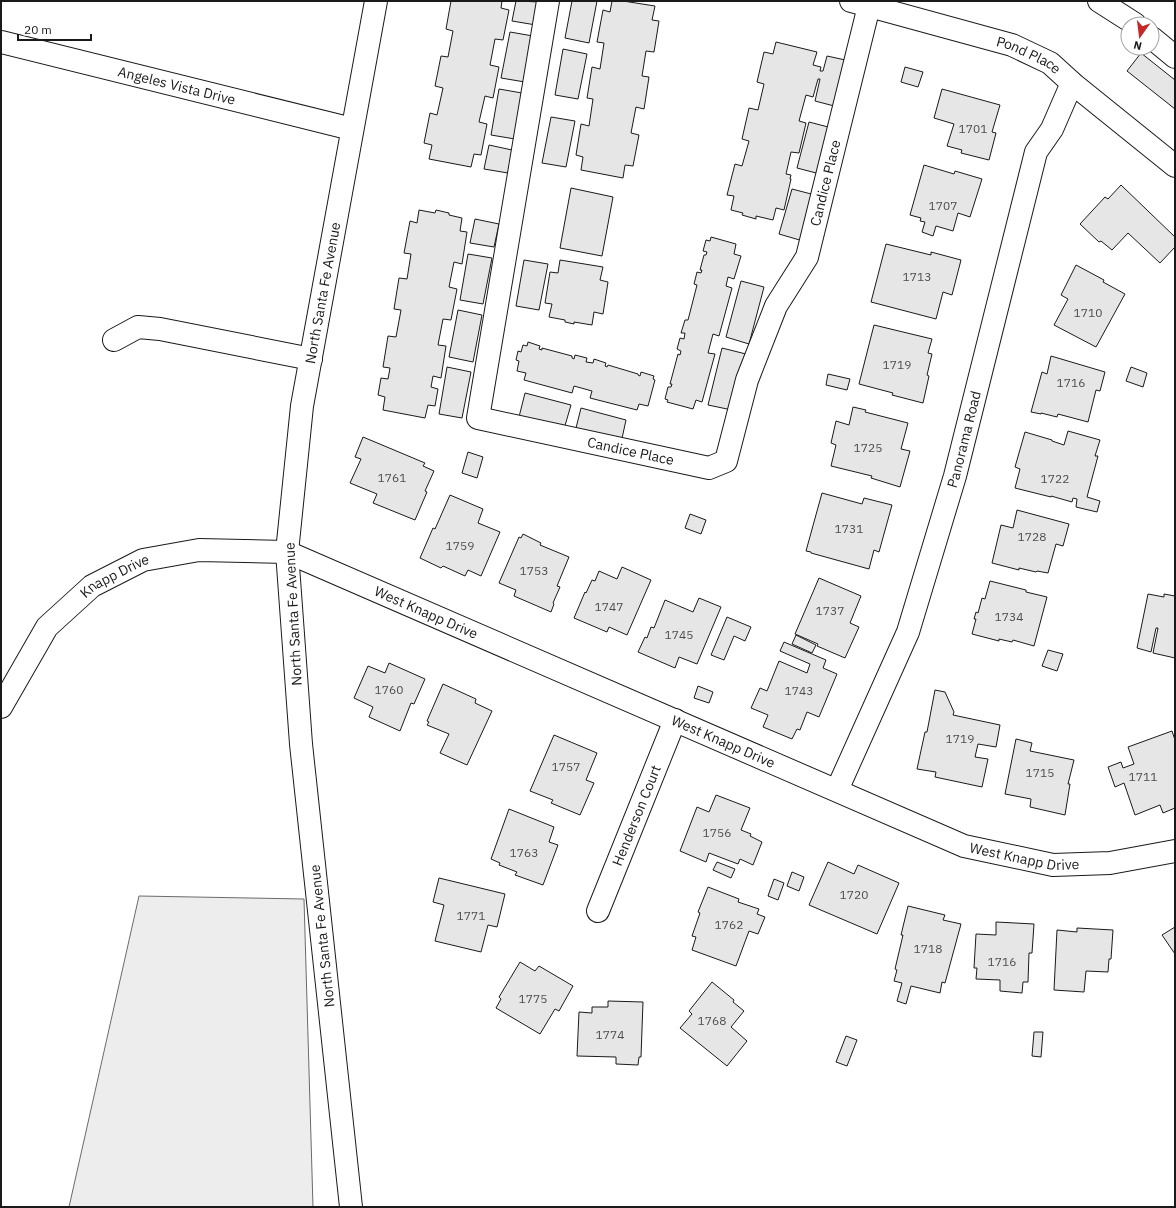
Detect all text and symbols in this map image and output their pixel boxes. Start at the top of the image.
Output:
scale bar [18,16,91,42]
north arrow [1120,16,1160,56]
text: 20 m [24,22,52,37]
street label: Pond Place [994,32,1065,78]
text: N [1132,38,1143,53]
street label: Angeles Vista Drive [116,62,238,109]
house number: 1701 [959,121,987,136]
street label: Candice Place [806,138,845,228]
house number: 1707 [929,198,957,213]
street label: North Santa Fe Avenue [301,220,344,365]
house number: 1713 [903,269,931,284]
house number: 1710 [1074,305,1102,320]
house number: 1719 [883,357,911,372]
house number: 1716 [1057,375,1085,390]
street label: Panorama Road [943,389,985,490]
street label: Candice Place [586,433,676,469]
house number: 1725 [854,440,882,455]
house number: 1761 [378,470,406,485]
house number: 1722 [1041,471,1069,486]
house number: 1731 [835,521,863,536]
house number: 1728 [1018,529,1046,544]
house number: 1759 [446,538,474,553]
street label: North Santa Fe Avenue [280,542,306,686]
street label: Knapp Drive [76,550,151,602]
house number: 1753 [520,563,548,578]
street label: West Knapp Drive [372,582,481,643]
house number: 1747 [595,599,623,614]
house number: 1737 [816,603,844,618]
house number: 1734 [995,609,1023,624]
house number: 1745 [665,627,693,642]
house number: 1760 [375,682,403,697]
house number: 1743 [785,683,813,698]
street label: West Knapp Drive [669,711,778,772]
house number: 1719 [946,731,974,746]
house number: 1757 [552,759,580,774]
street label: Henderson Court [608,762,665,868]
house number: 1715 [1026,765,1054,780]
house number: 1711 [1129,769,1157,784]
house number: 1756 [703,825,731,840]
street label: West Knapp Drive [968,838,1080,874]
house number: 1763 [510,845,538,860]
street label: North Santa Fe Avenue [306,863,338,1008]
house number: 1720 [840,887,868,902]
house number: 1771 [457,908,485,923]
house number: 1762 [715,917,743,932]
house number: 1718 [914,941,942,956]
house number: 1716 [988,954,1016,969]
house number: 1775 [519,991,547,1006]
house number: 1768 [698,1013,726,1028]
house number: 1774 [596,1027,624,1042]

